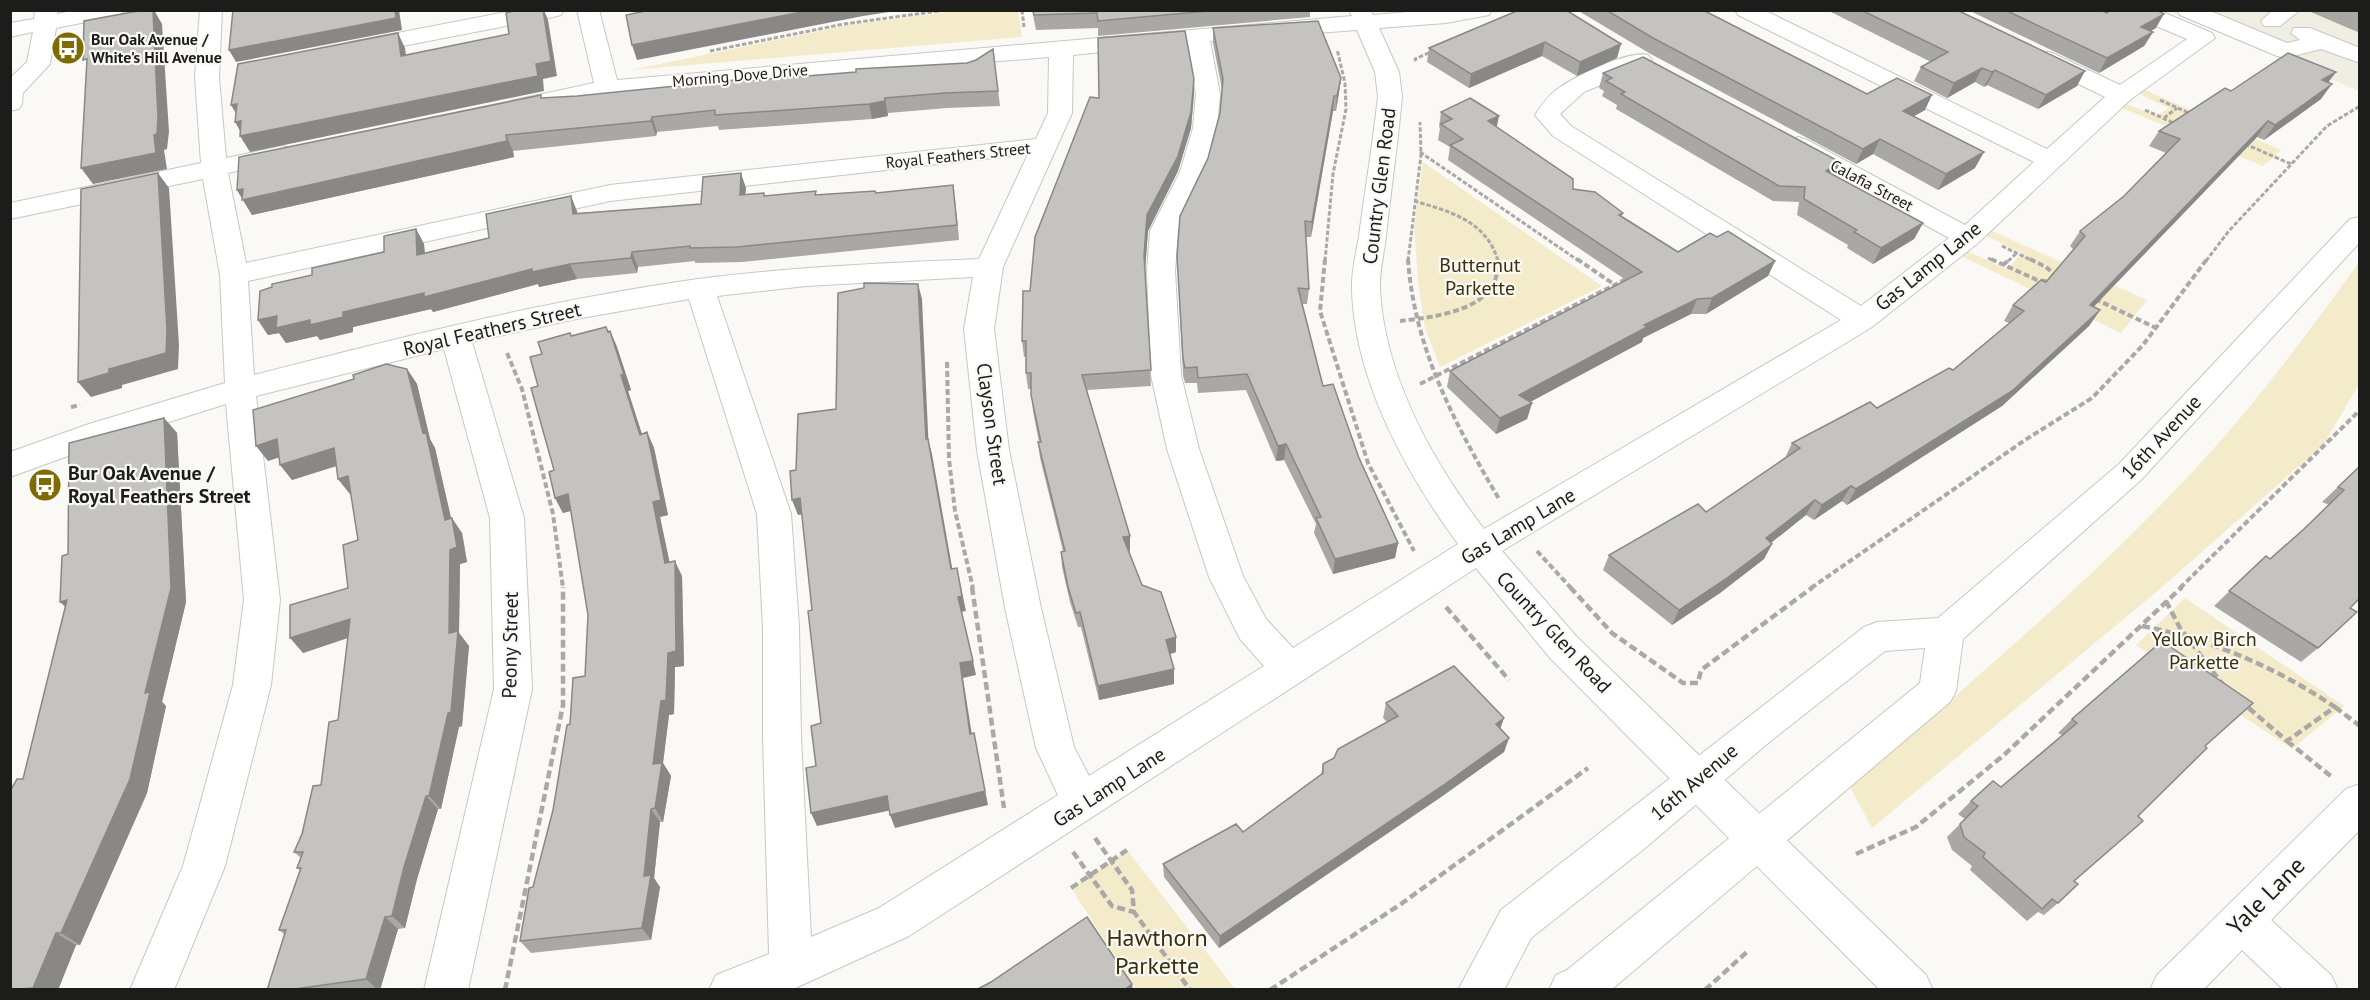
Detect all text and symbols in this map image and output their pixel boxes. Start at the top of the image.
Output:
place label: Bur Oak Avenue / White's Hill Avenue [91,29,222,67]
bus stop icon: Bur Oak Avenue / White's Hill Avenue [50,30,86,66]
street label: Morning Dove Drive [671,59,809,91]
street label: Country Glen Road [1356,106,1402,266]
street label: Royal Feathers Street [885,137,1032,173]
street label: Calafia Street [1827,155,1917,215]
street label: Gas Lamp Lane [1870,215,1986,317]
park label: Butternut Parkette [1439,252,1521,301]
street label: Royal Feathers Street [401,296,584,362]
street label: Clayson Street [971,361,1013,487]
street label: 16th Avenue [2115,389,2207,485]
place label: Bur Oak Avenue / Royal Feathers Street [68,460,251,509]
bus stop icon: Bur Oak Avenue / Royal Feathers Street [27,467,63,503]
street label: Gas Lamp Lane [1456,482,1580,570]
street label: Country Glen Road [1491,566,1617,698]
street label: Peony Street [496,591,524,699]
park label: Yellow Birch Parkette [2151,626,2257,675]
street label: 16th Avenue [1645,738,1743,826]
street label: Gas Lamp Lane [1048,741,1170,833]
street label: Yale Lane [2220,850,2311,941]
park label: Hawthorn Parkette [1106,922,1208,981]

